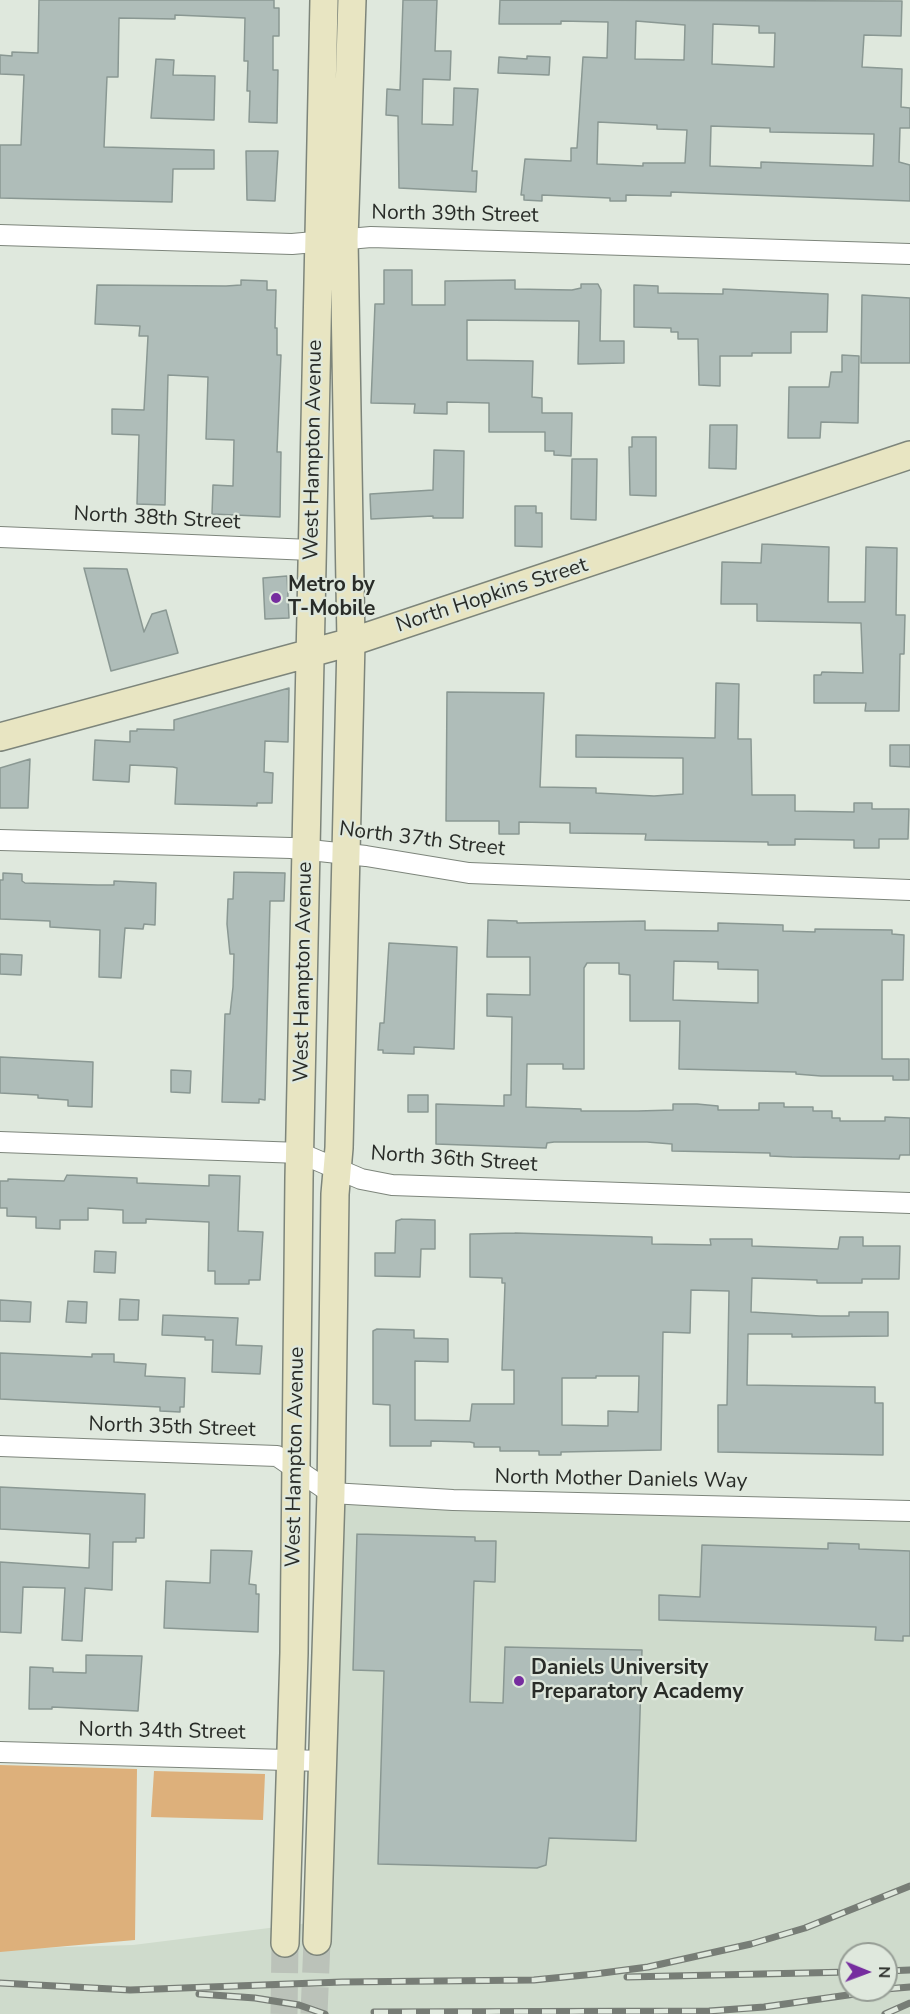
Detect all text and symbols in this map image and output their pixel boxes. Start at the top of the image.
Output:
street label: North 39th Street [371,201,539,229]
street label: West Hampton Avenue [299,339,329,561]
street label: North 38th Street [73,502,241,536]
street label: North Hopkins Street [393,553,591,639]
place label: Metro by T-Mobile [288,573,375,623]
marker: Metro by T-Mobile [269,591,283,605]
street label: North 37th Street [338,817,506,863]
street label: West Hampton Avenue [289,861,319,1083]
street label: North 36th Street [370,1142,538,1178]
street label: West Hampton Avenue [281,1346,311,1568]
street label: North 35th Street [88,1412,256,1444]
street label: North Mother Daniels Way [494,1465,748,1495]
place label: Daniels University Preparatory Academy [531,1656,743,1706]
marker: Daniels University Preparatory Academy [512,1674,526,1688]
street label: North 34th Street [78,1718,246,1746]
north arrow [838,1942,898,2002]
text: N [873,1966,895,1978]

